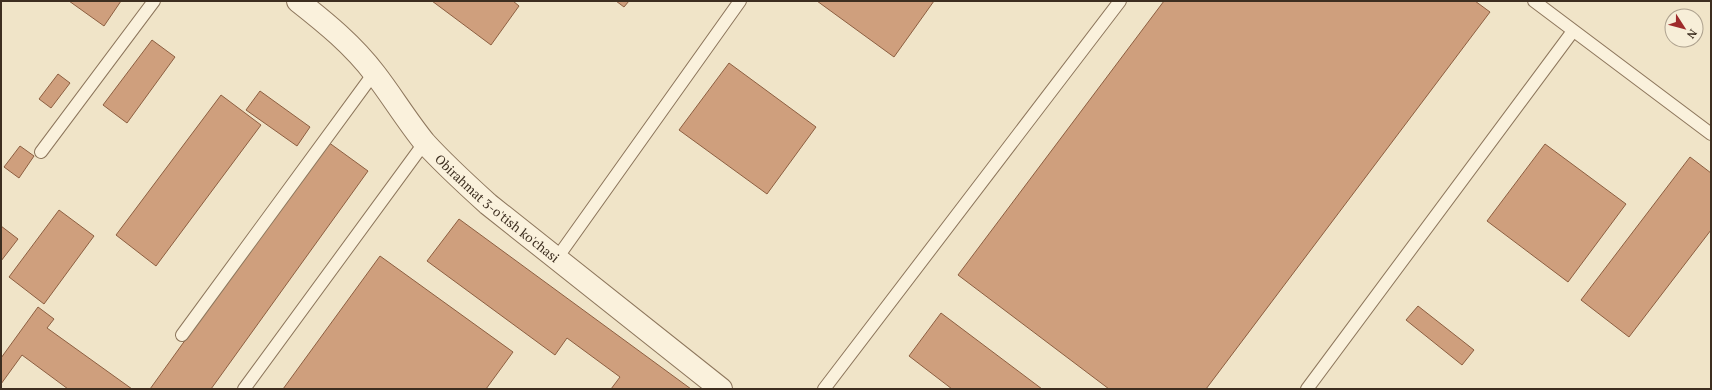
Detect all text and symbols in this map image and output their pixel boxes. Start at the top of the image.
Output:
north arrow [1664,8,1704,48]
text: N [1684,26,1700,42]
street label: Obirahmat 3-o'tish ko'chasi [431,150,563,266]

